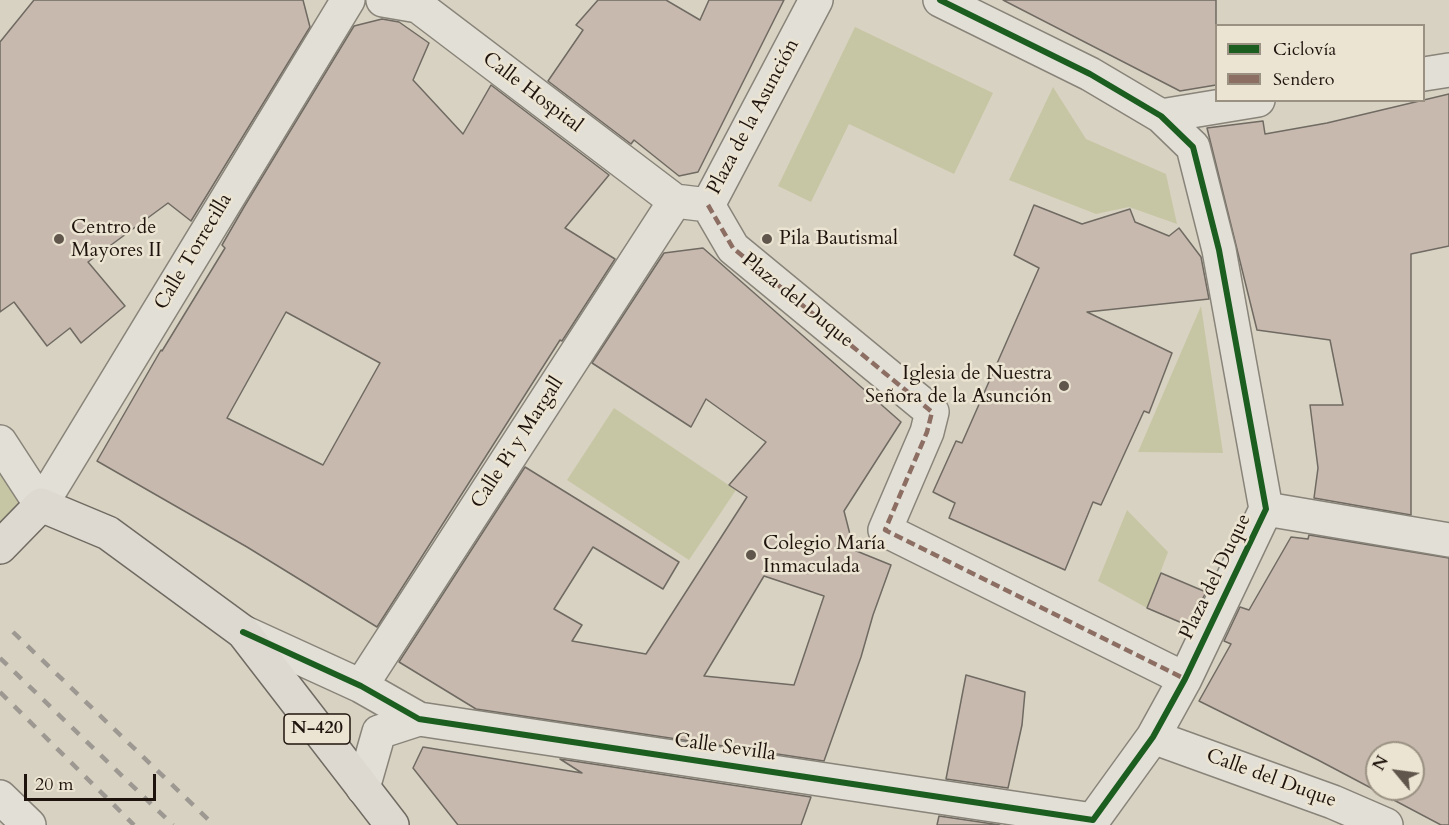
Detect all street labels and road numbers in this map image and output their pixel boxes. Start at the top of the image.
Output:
street label: Plaza de la Asunción [703,35,805,199]
street label: Calle Hospital [477,48,587,138]
street label: Calle Torrecilla [150,190,238,314]
street label: Plaza del Duque [736,249,858,353]
street label: Calle Pi y Margall [467,373,569,513]
street label: Plaza del Duque [1175,510,1257,644]
road number: N-420 [284,714,350,744]
street label: Calle Sevilla [673,729,777,767]
street label: Calle del Duque [1203,744,1339,814]

